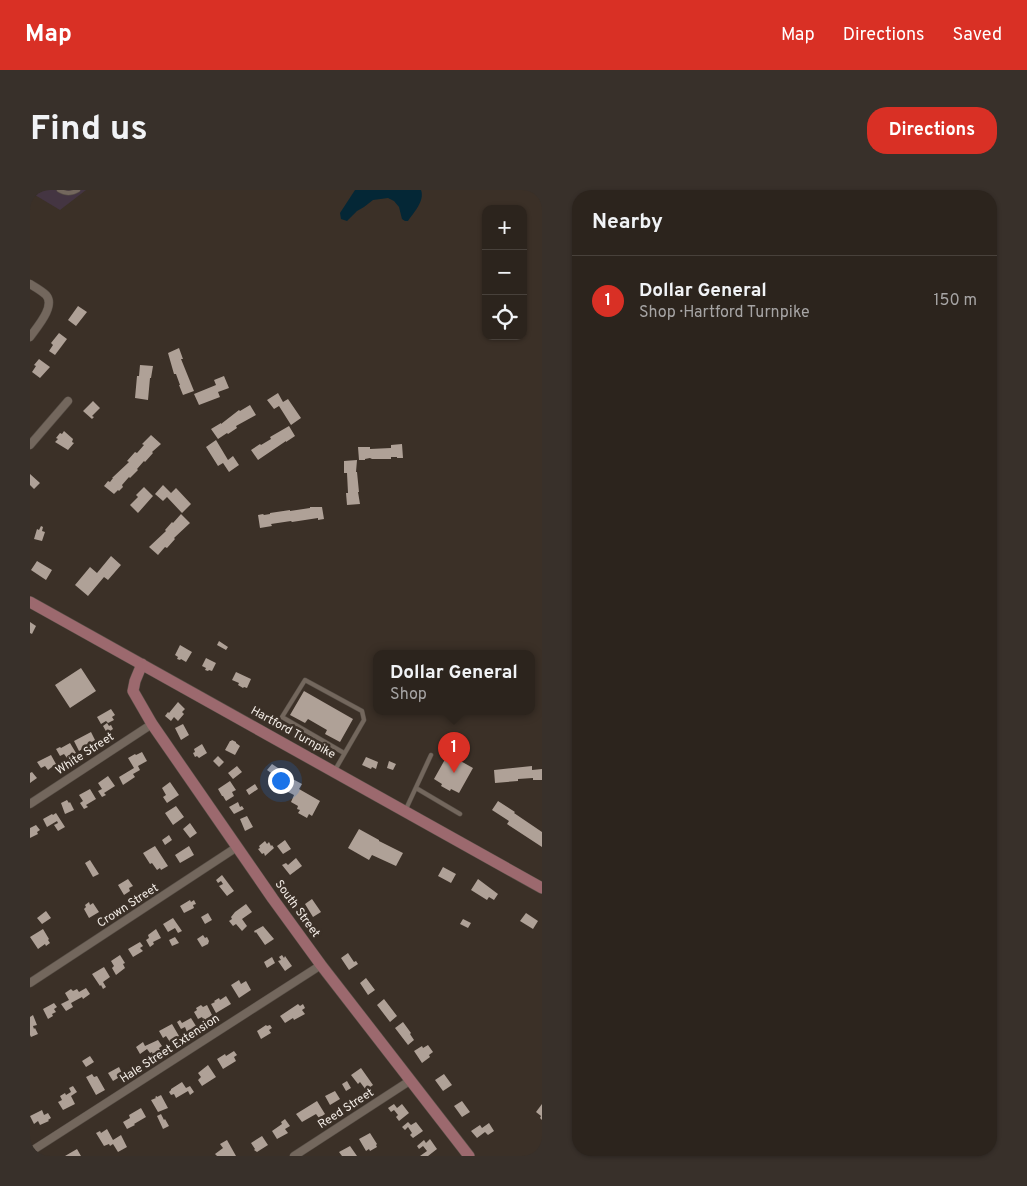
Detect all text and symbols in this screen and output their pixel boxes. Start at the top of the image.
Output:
text: Map [25,20,72,50]
text: Map [781,24,815,47]
text: Directions [843,24,925,47]
text: Saved [953,24,1002,47]
button: Directions [867,107,997,154]
text: Find us [30,108,148,152]
map controls [482,205,527,340]
button: + [482,205,527,250]
text: Nearby [592,209,663,236]
button: − [482,250,527,295]
text: Dollar General [639,279,767,303]
text: 1 [605,291,611,311]
text: 150 m [934,291,977,311]
button: locate [482,295,527,340]
text: Shop · Hartford Turnpike [639,303,810,323]
popup [373,650,535,715]
text: Dollar General [390,661,518,685]
text: Shop [390,685,427,705]
street label: Hartford Turnpike [248,703,338,763]
street label: White Street [53,729,117,779]
pin: 1 [438,732,470,773]
your location [268,768,294,794]
street label: South Street [271,877,323,941]
street label: Crown Street [94,880,162,932]
street label: Hale Street Extension [117,1011,223,1087]
street label: Reed Street [315,1085,377,1133]

